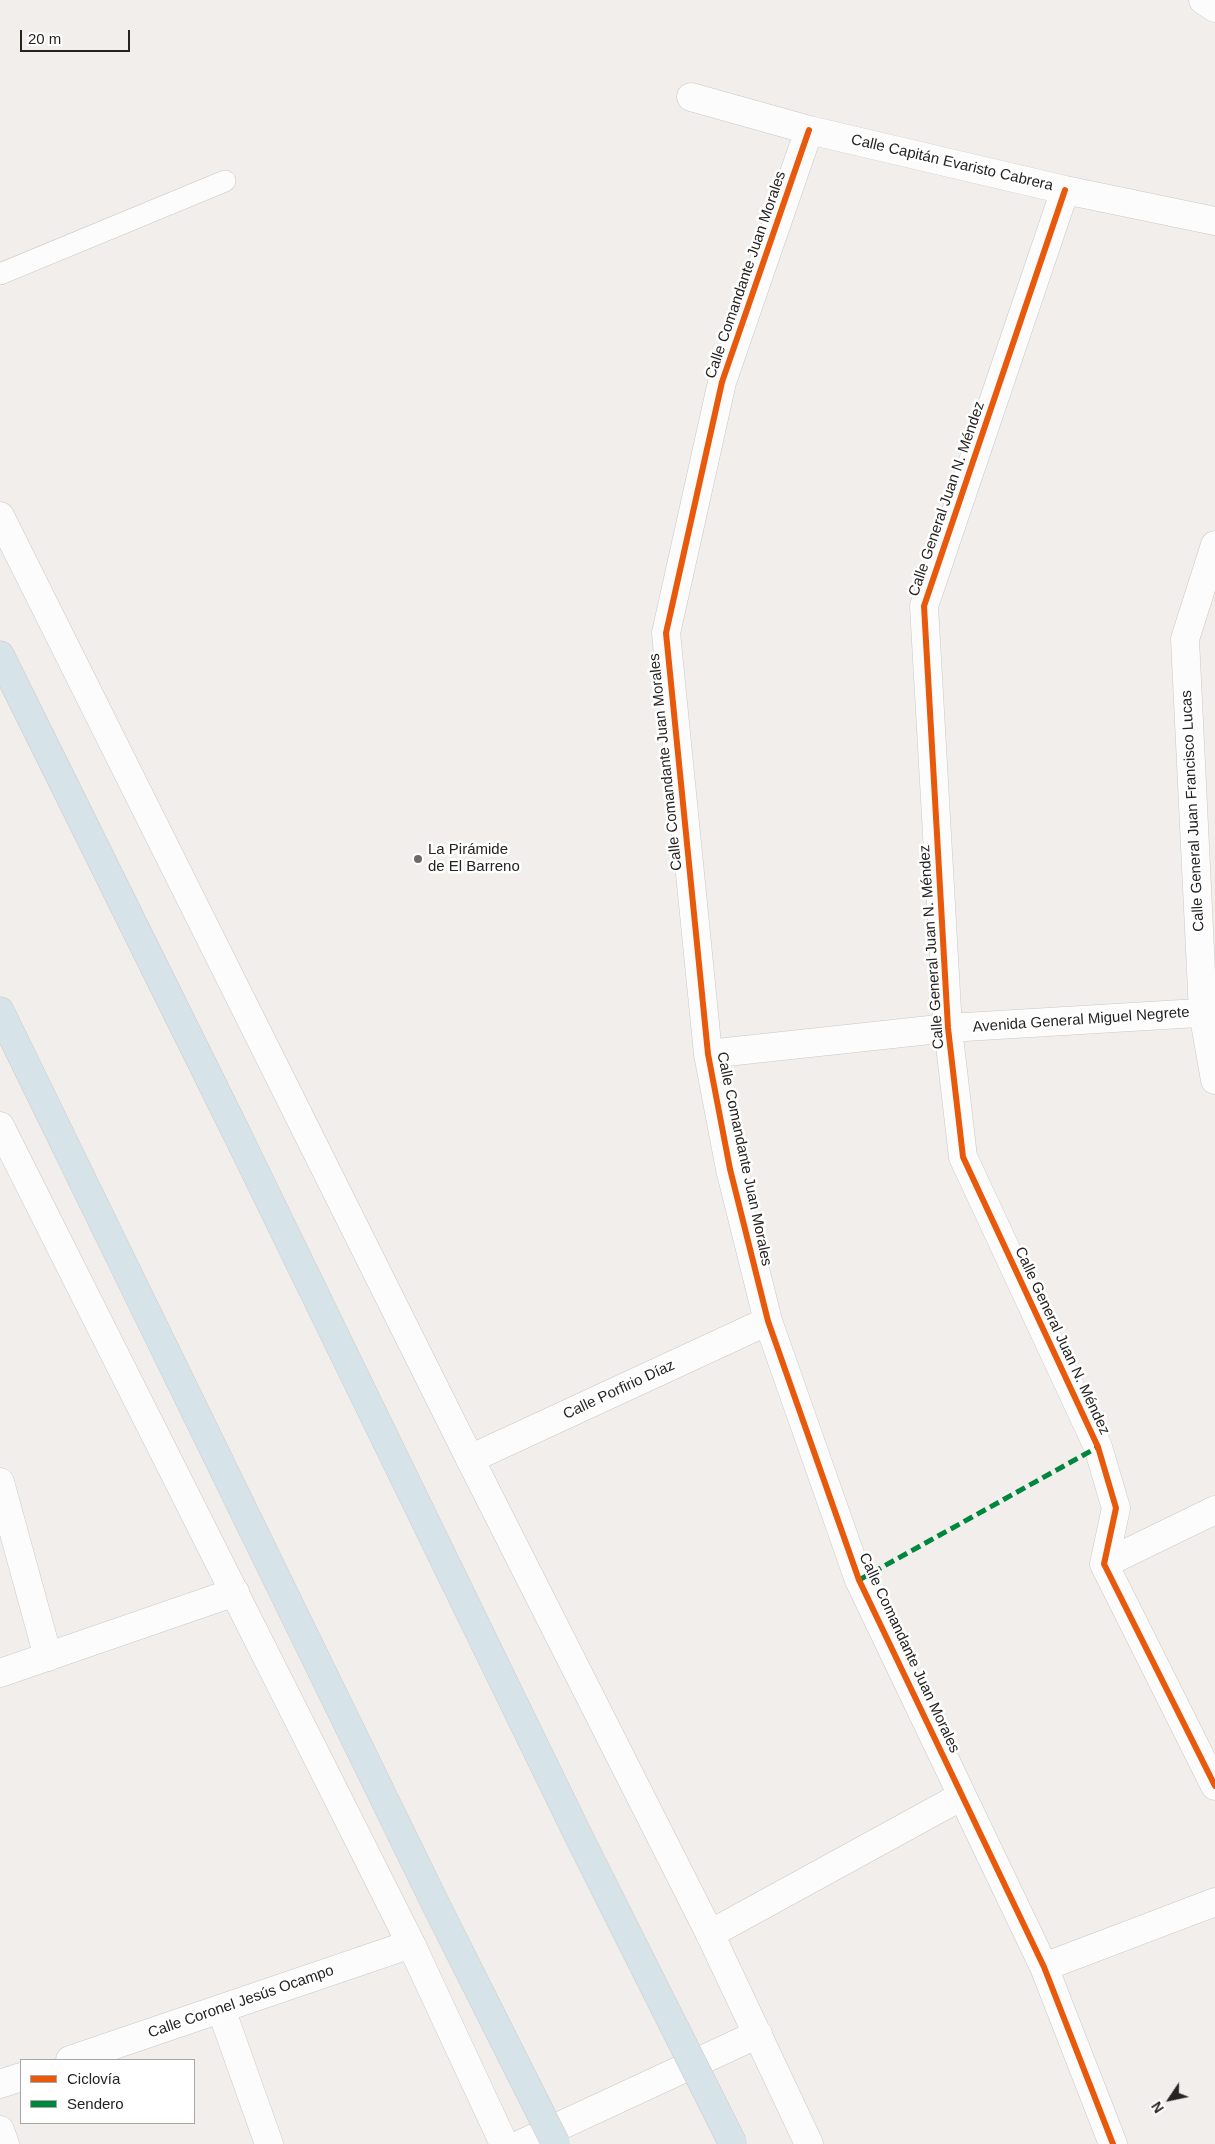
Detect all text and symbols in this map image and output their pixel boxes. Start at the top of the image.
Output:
scale bar [22,20,132,52]
text: 20 m [28,30,61,47]
street label: Calle Capitán Evaristo Cabrera [849,131,1055,195]
street label: Calle Comandante Juan Morales [702,169,790,381]
street label: Calle General Juan N. Méndez [905,399,989,599]
street label: Calle Comandante Juan Morales [646,652,686,872]
street label: Calle General Juan Francisco Lucas [1178,690,1208,932]
place label: La Pirámide de El Barreno [428,841,520,876]
street label: Calle General Juan N. Méndez [916,844,948,1050]
marker: La Pirámide de El Barreno [412,853,424,865]
street label: Avenida General Miguel Negrete [972,1003,1190,1037]
street label: Calle Comandante Juan Morales [712,1050,776,1268]
street label: Calle General Juan N. Méndez [1011,1244,1113,1438]
street label: Calle Porfirio Díaz [560,1356,678,1424]
street label: Calle Comandante Juan Morales [855,1550,963,1756]
street label: Calle Coronel Jesús Ocampo [146,1962,336,2042]
legend [20,2059,195,2124]
text: Ciclovía [67,2070,120,2087]
north arrow [1145,2074,1195,2124]
text: Sendero [67,2095,124,2112]
text: N [1148,2099,1167,2116]

